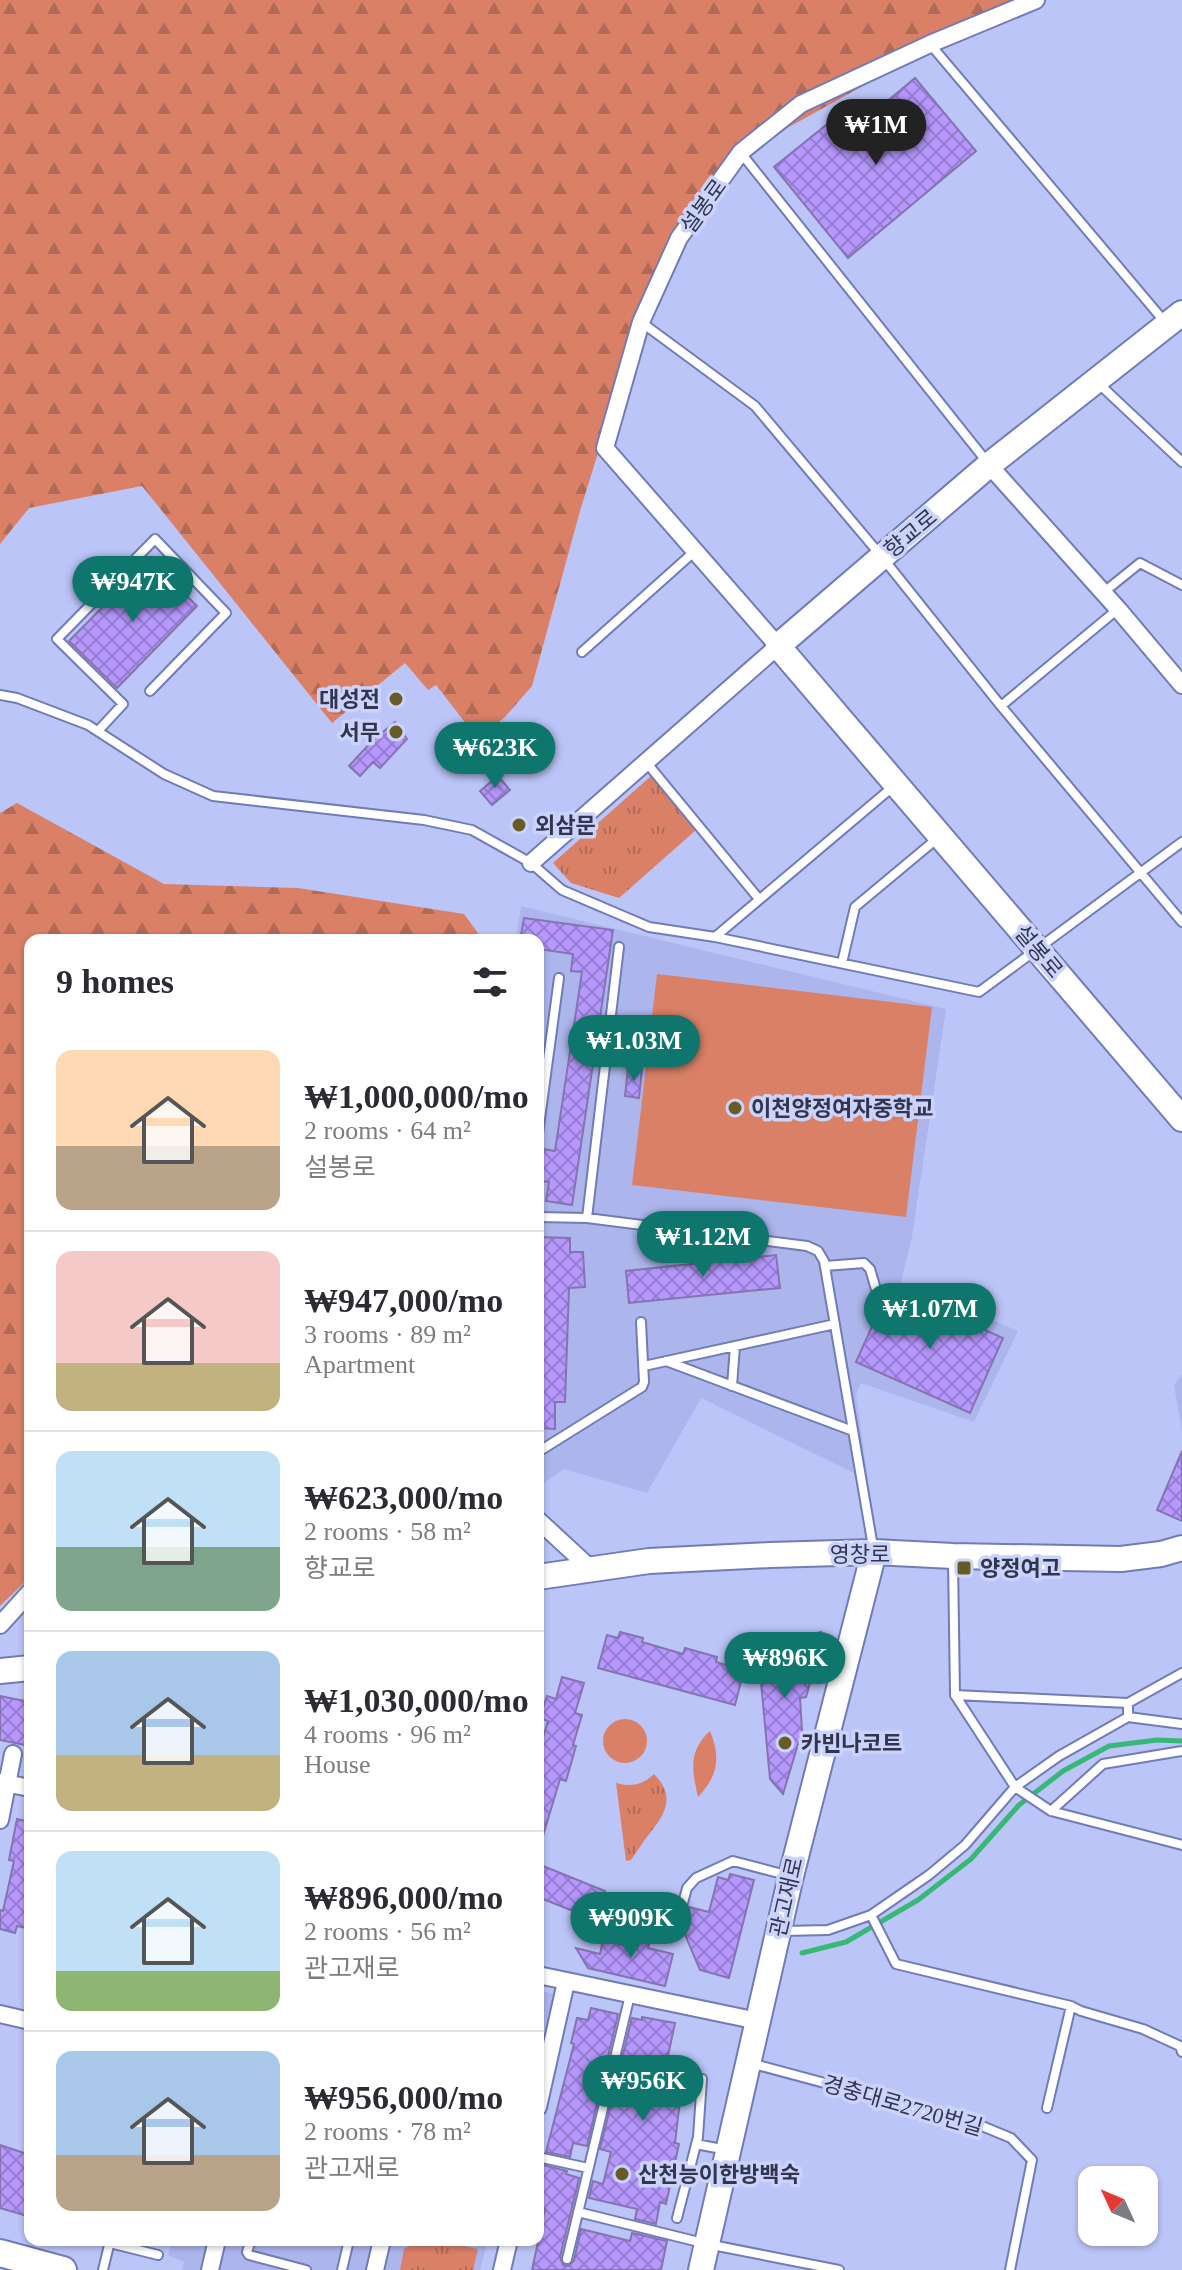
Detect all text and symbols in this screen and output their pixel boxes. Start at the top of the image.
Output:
pin: ₩1M [837,99,915,167]
text: ₩1M [844,110,908,139]
street label: 설봉로 [675,174,731,238]
street label: 향교로 [879,504,942,562]
pin: ₩947K [77,556,189,624]
text: ₩947K [90,567,176,596]
place label: 대성전 [319,687,380,712]
marker: 대성전 [387,690,405,708]
place label: 서무 [340,720,380,745]
pin: ₩623K [439,722,551,790]
marker: 서무 [387,723,405,741]
text: ₩623K [452,733,538,762]
place label: 외삼문 [535,813,596,838]
marker: 외삼문 [510,816,528,834]
street label: 설봉로 [1010,920,1068,983]
icon: filters [468,960,512,1004]
text: 9 homes [56,963,174,1000]
pin: ₩1.03M [569,1015,699,1083]
text: ₩1.03M [586,1026,682,1055]
text: ₩1,000,000/mo [304,1078,529,1115]
icon: home [120,1082,216,1178]
place label: 이천양정여자중학교 [751,1096,933,1121]
marker: 이천양정여자중학교 [726,1099,744,1117]
text: 2 rooms · 64 m² [304,1116,471,1145]
text: 설봉로 [304,1153,376,1182]
pin: ₩1.12M [638,1211,768,1279]
text: ₩1.12M [655,1222,751,1251]
text: ₩947,000/mo [304,1282,503,1319]
icon: home [120,1283,216,1379]
pin: ₩1.07M [865,1283,995,1351]
text: ₩1.07M [882,1294,978,1323]
text: 3 rooms · 89 m² [304,1320,471,1349]
text: Apartment [304,1350,415,1379]
text: ₩623,000/mo [304,1479,503,1516]
icon: home [120,1483,216,1579]
text: 2 rooms · 58 m² [304,1517,471,1546]
street label: 영창로 [830,1542,890,1567]
text: 향교로 [304,1554,376,1583]
place label: 양정여고 [980,1556,1061,1581]
marker: 양정여고 [955,1559,973,1577]
pin: ₩896K [729,1632,841,1700]
text: ₩896K [742,1643,828,1672]
text: ₩1,030,000/mo [304,1682,529,1719]
icon: home [120,1683,216,1779]
text: 4 rooms · 96 m² [304,1720,471,1749]
place label: 카빈나코트 [801,1731,902,1756]
marker: 카빈나코트 [776,1734,794,1752]
text: House [304,1750,370,1779]
street label: 관고재로 [765,1855,808,1939]
text: ₩896,000/mo [304,1879,503,1916]
icon: home [120,1883,216,1979]
pin: ₩909K [575,1892,687,1960]
text: ₩909K [588,1903,674,1932]
text: 2 rooms · 56 m² [304,1917,471,1946]
text: 관고재로 [304,1954,400,1983]
pin: ₩956K [587,2055,699,2123]
text: ₩956K [600,2066,686,2095]
street label: 경충대로2720번길 [820,2071,986,2140]
text: ₩956,000/mo [304,2079,503,2116]
icon: home [120,2083,216,2179]
text: 2 rooms · 78 m² [304,2117,471,2146]
text: 관고재로 [304,2154,400,2183]
place label: 산천능이한방백숙 [638,2162,800,2187]
marker: 산천능이한방백숙 [613,2165,631,2183]
north arrow [1078,2166,1158,2246]
map controls [1078,2166,1158,2246]

